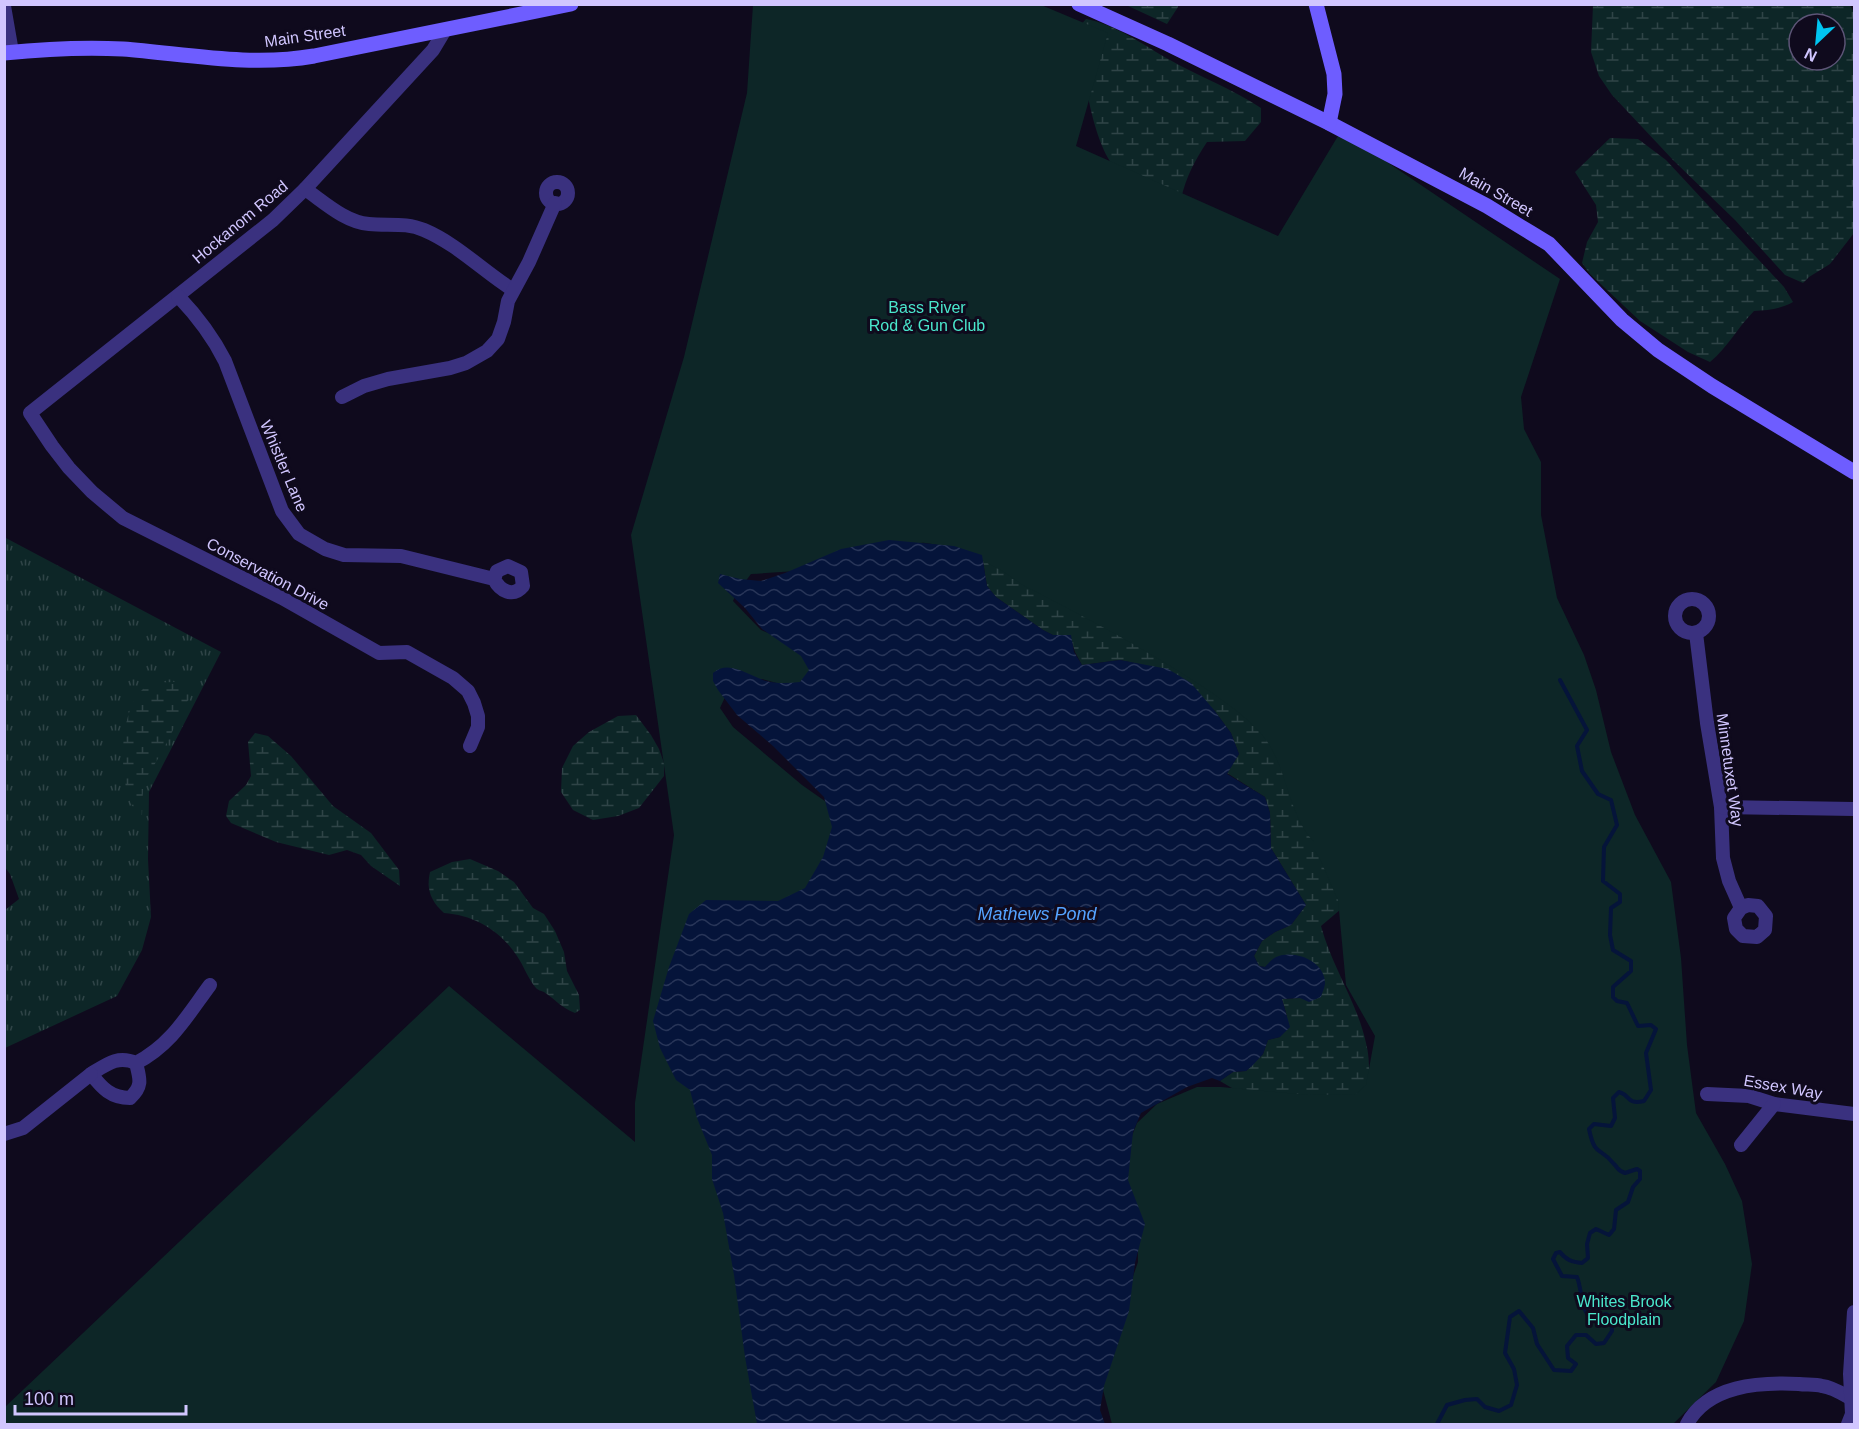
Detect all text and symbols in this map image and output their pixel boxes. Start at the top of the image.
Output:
north arrow [1787,12,1847,72]
street label: Main Street [263,22,347,50]
text: N [1802,45,1820,65]
street label: Main Street [1456,164,1536,220]
street label: Hockanom Road [189,177,291,267]
park label: Bass River Rod & Gun Club [869,299,985,334]
street label: Whistler Lane [257,418,311,514]
street label: Conservation Drive [204,535,332,613]
street label: Minnetuxet Way [1714,712,1746,828]
water label: Mathews Pond [977,904,1098,924]
street label: Essex Way [1742,1072,1824,1102]
park label: Whites Brook Floodplain [1576,1293,1673,1328]
scale bar [15,1378,186,1416]
text: 100 m [24,1389,74,1409]

